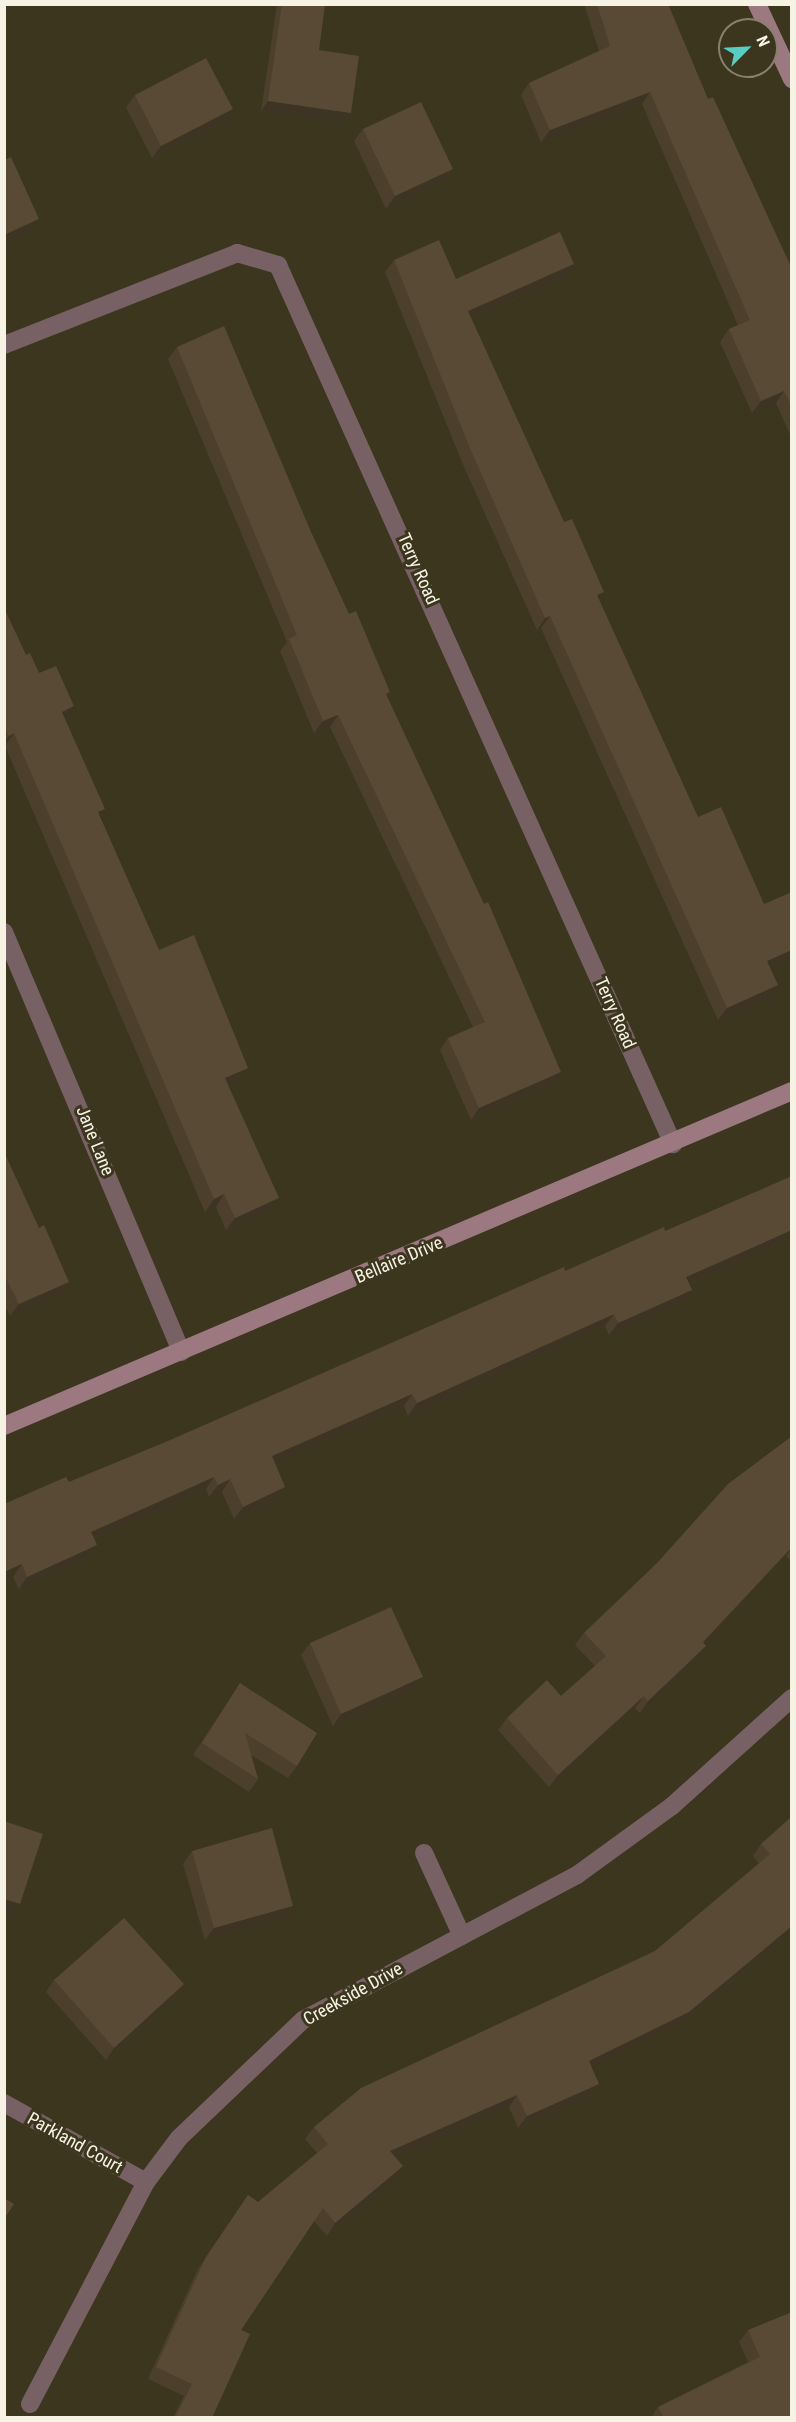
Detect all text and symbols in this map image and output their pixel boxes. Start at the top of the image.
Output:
north arrow [718,18,778,78]
text: N [752,33,774,50]
street label: Terry Road [393,530,443,608]
street label: Terry Road [590,974,640,1052]
street label: Jane Lane [71,1103,119,1179]
street label: Bellaire Drive [352,1232,446,1288]
street label: Creekside Drive [300,1958,406,2030]
street label: Parkland Court [23,2108,127,2178]

